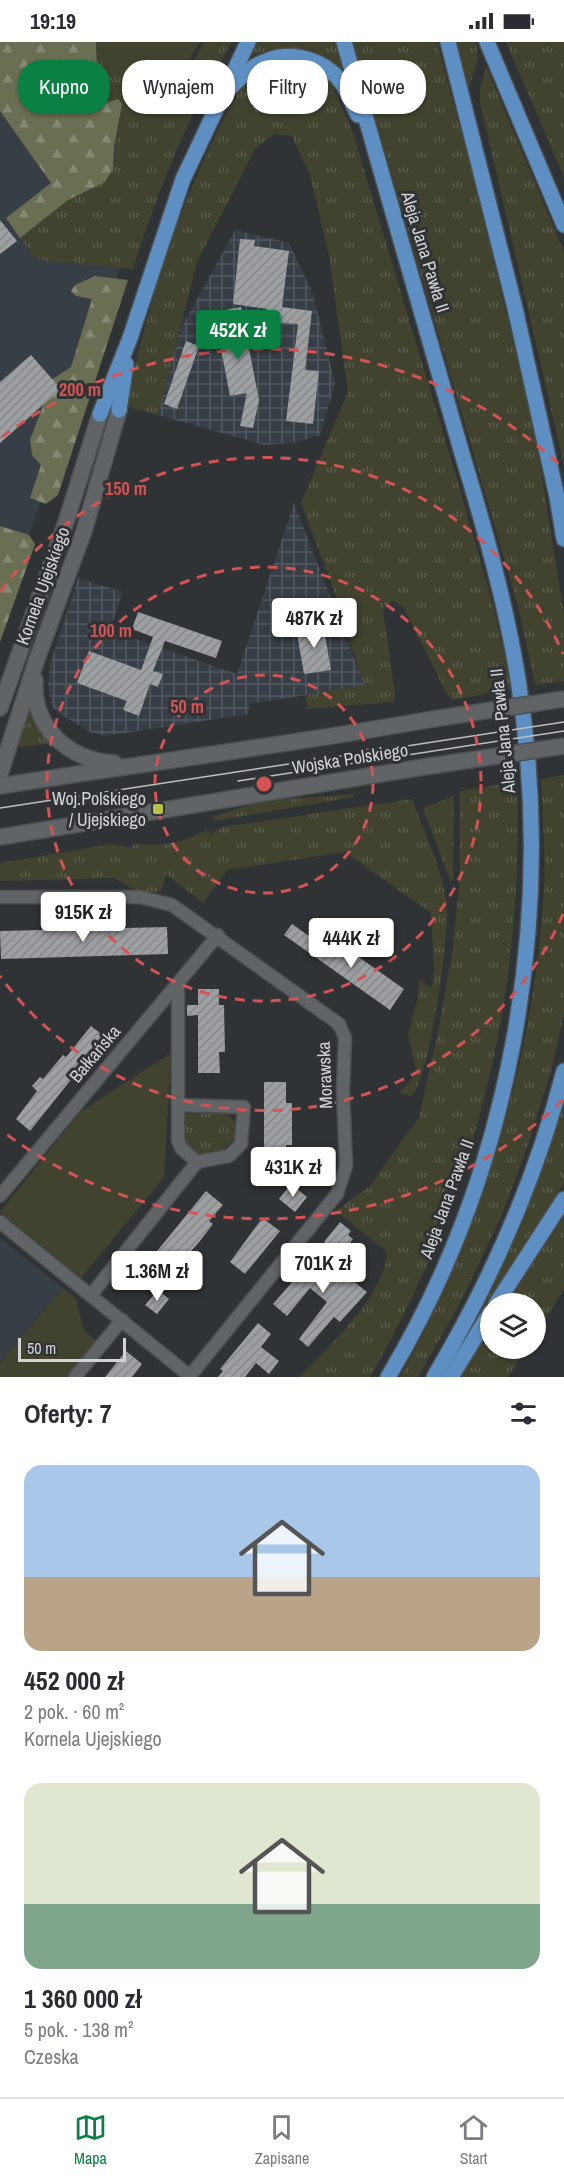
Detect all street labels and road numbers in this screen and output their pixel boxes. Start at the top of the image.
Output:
street label: Aleja Jana Pawła II [395,187,456,316]
street label: Kornela Ujejskiego [10,523,75,648]
street label: Aleja Jana Pawła II [484,667,522,796]
street label: Wojska Polskiego [290,737,410,780]
street label: Bałkańska [63,1020,126,1088]
street label: Morawska [311,1041,338,1109]
street label: Aleja Jana Pawła II [413,1136,480,1263]

